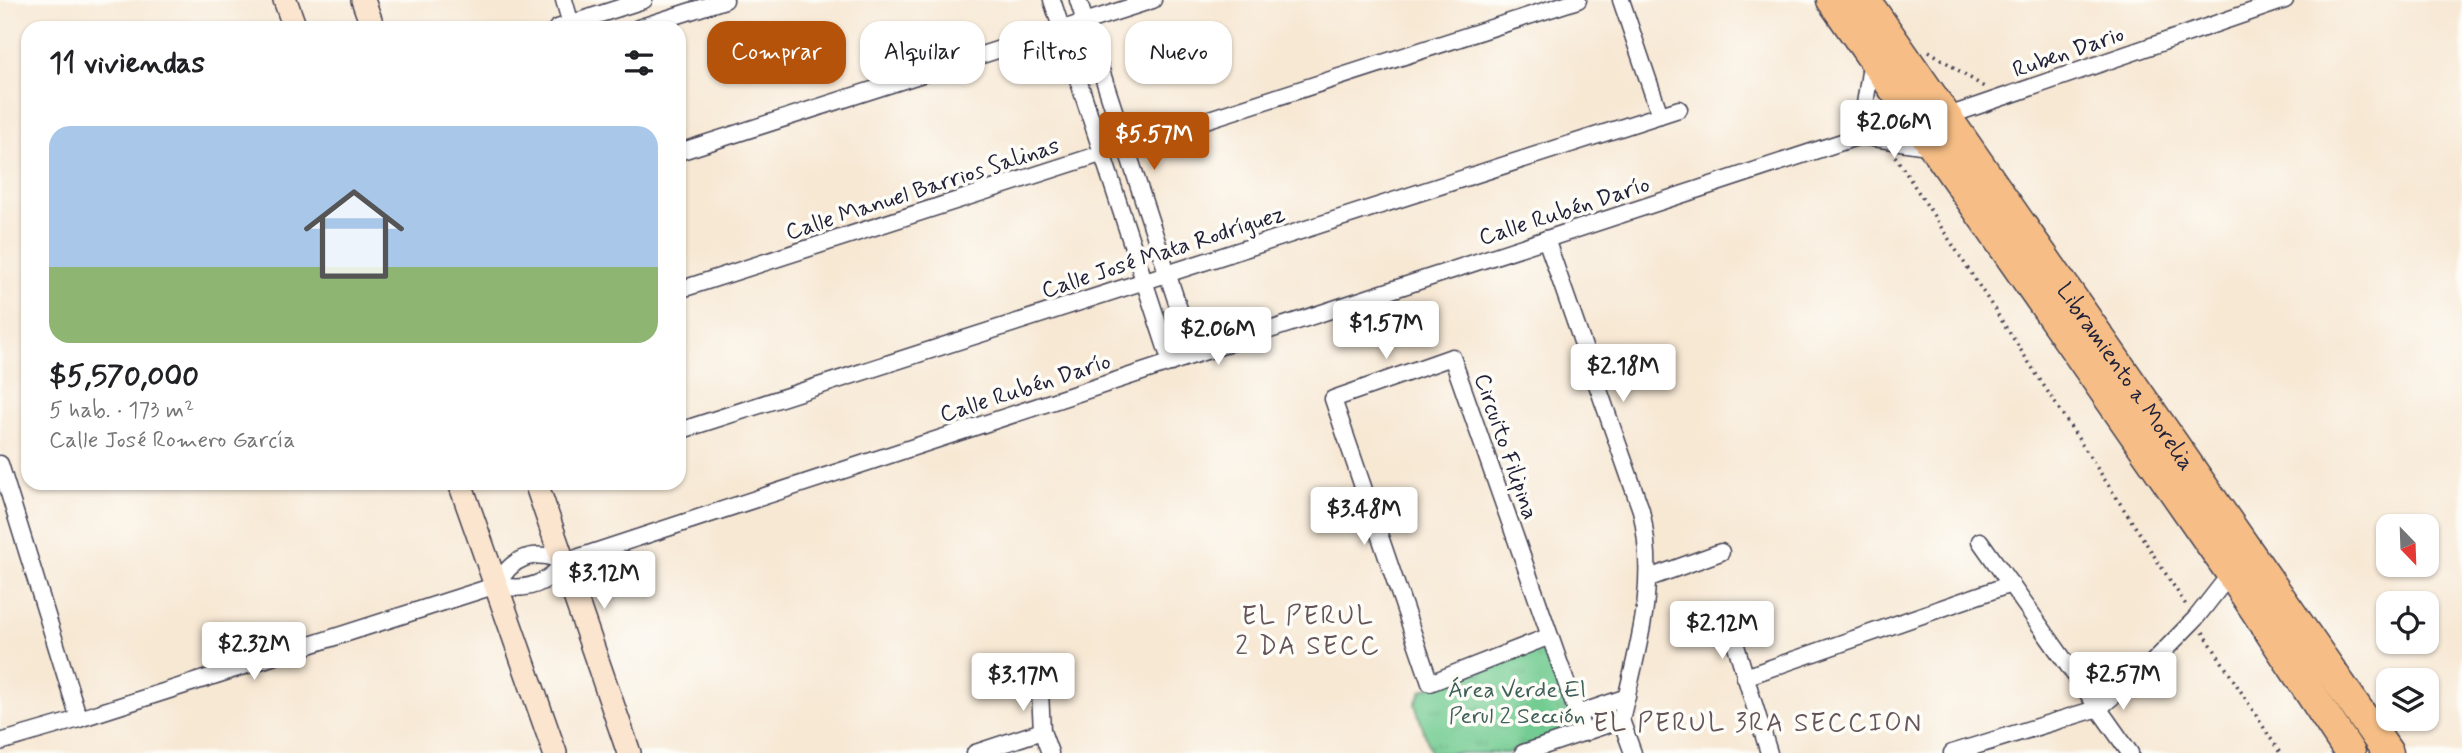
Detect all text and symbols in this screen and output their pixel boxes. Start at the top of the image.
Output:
street label: Ruben Dario [2009,20,2128,86]
chip: Comprar [707,21,846,84]
chip: Alquilar [860,21,985,84]
chip: Filtros [999,21,1111,84]
chip: Nuevo [1125,21,1232,84]
text: 11 viviendas [49,44,205,83]
icon: filters [620,44,658,82]
pin: $2.06M [1837,100,1951,160]
text: $2.06M [1856,108,1932,138]
pin: $5.57M [1097,113,1211,172]
text: $5.57M [1115,120,1193,150]
street label: Calle Manuel Barrios Salinas [782,131,1063,248]
street label: Calle Rubén Darío [1475,170,1654,254]
icon: home [291,171,417,297]
street label: Calle José Mata Rodríguez [1038,199,1289,306]
street label: Libramiento a Morelia [2049,277,2200,477]
pin: $1.57M [1329,302,1443,361]
pin: $2.06M [1161,308,1275,367]
text: $1.57M [1349,309,1423,339]
text: $2.06M [1180,315,1256,345]
pin: $2.18M [1566,344,1680,404]
street label: Calle Rubén Darío [936,347,1115,431]
text: $2.18M [1587,352,1659,382]
text: $5,570,000 [49,357,199,396]
street label: Circuito Filipina [1466,370,1544,524]
text: 5 hab. · 173 m² [49,396,194,426]
text: Calle José Romero García [49,426,295,456]
pin: $3.48M [1307,488,1421,547]
text: $3.48M [1327,495,1401,525]
north arrow [2376,514,2440,578]
map controls [2376,514,2439,731]
pin: $3.12M [547,552,661,611]
text: $3.12M [568,559,640,589]
button: locate [2376,591,2439,654]
district label: EL PERUL 2 DA SECC [1235,600,1381,664]
pin: $2.12M [1665,602,1779,661]
text: $2.12M [1686,609,1758,639]
pin: $2.32M [197,622,311,682]
text: $2.32M [218,630,290,660]
pin: $2.57M [2066,652,2180,712]
pin: $3.17M [966,654,1080,713]
text: $2.57M [2085,660,2161,690]
text: $3.17M [988,661,1058,691]
button: layers [2376,668,2439,731]
park label: Área Verde El Perul 2 Sección [1448,676,1586,732]
district label: EL PERUL 3RA SECCION [1593,707,1923,741]

